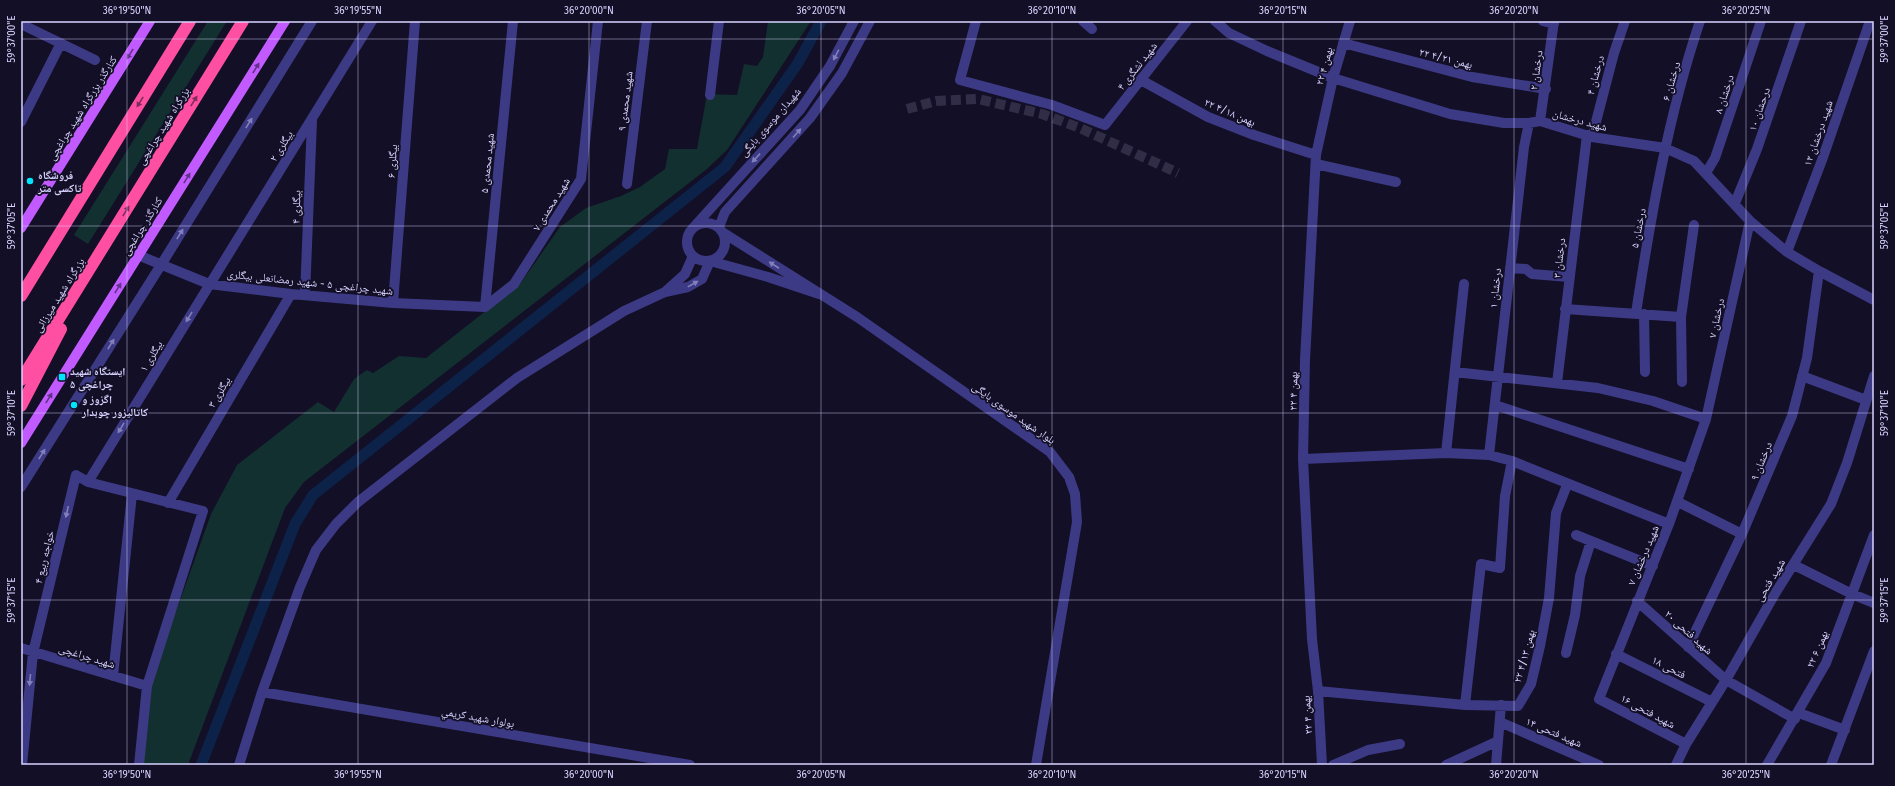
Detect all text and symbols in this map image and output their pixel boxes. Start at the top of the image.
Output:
text: 36°19'50"N [103,5,151,17]
text: 36°19'55"N [334,5,382,17]
text: 36°20'00"N [564,5,614,17]
text: 36°20'05"N [796,5,846,17]
text: 36°20'10"N [1028,5,1076,17]
text: 36°20'15"N [1259,5,1307,17]
text: 36°20'20"N [1489,5,1539,17]
text: 36°20'25"N [1722,5,1770,17]
text: 59°37'00"E [6,15,18,63]
text: 59°37'00"E [1879,15,1891,63]
street label: شهید لشگری ۴ [1115,40,1160,93]
street label: ۲۲ بهمن ۴ [1313,46,1336,87]
street label: ۲۲ بهمن ۴/۲۱ [1418,46,1474,71]
one-way arrow [126,48,133,60]
street label: درخشان ۲ [1527,49,1546,91]
one-way arrow [832,50,839,61]
street label: کنارگذر بزرگراه شهید چراغچی [45,53,120,163]
street label: درخشان ۴ [1584,54,1607,96]
street label: درخشان ۶ [1660,60,1683,102]
one-way arrow [252,63,260,73]
street label: شهید محمدی ۹ [615,70,636,132]
street label: درخشان ۸ [1712,73,1737,115]
street label: بزرگراه شهید چراغچی [134,85,192,167]
street label: شهیدان موسوی بایگی [737,85,804,159]
street label: درحشان ۱۰ [1746,85,1773,133]
one-way arrow [191,95,198,107]
street label: ۲۲ بهمن ۴/۱۸ [1202,96,1257,129]
one-way arrow [136,97,144,107]
street label: شهید درخشان ۱۲ [1801,99,1836,168]
street label: شهید درخشان [1551,107,1609,134]
one-way arrow [245,117,252,129]
street label: بیگلری ۲ [267,128,296,164]
one-way arrow [792,128,801,138]
street label: شهید محمدی ۵ [478,132,497,194]
street label: بیگلری ۶ [385,144,400,178]
one-way arrow [752,153,761,162]
place label: فروشگاه تاکسی متر [37,169,81,196]
one-way arrow [183,172,190,184]
street label: شهید محمدی ۷ [530,175,573,233]
marker: فروشگاه تاکسی متر [25,176,35,186]
street label: بیگلری ۴ [289,190,304,224]
street label: کنارگذر چراغچی [119,194,166,258]
text: 59°37'05"E [6,203,18,249]
text: 59°37'05"E [1879,203,1891,249]
one-way arrow [122,206,130,216]
street label: درخشان ۵ [1628,207,1649,249]
one-way arrow [177,228,184,240]
street label: درخشان ۳ [1551,237,1568,279]
street label: بزرگراه شهید میرزائی [31,256,87,335]
one-way arrow [768,262,780,269]
street label: شهید چراغچی ۵ - شهید رمضانعلی بیگلری [226,267,394,298]
street label: درخشان ۱ [1487,267,1504,309]
one-way arrow [688,280,699,287]
one-way arrow [114,282,121,294]
street label: درخشان ۷ [1706,297,1727,339]
one-way arrow [185,311,192,323]
one-way arrow [108,338,115,350]
street label: بیگلری ۱ [137,338,166,374]
place label: ایستگاه شهید چراغچی ۵ [70,365,125,392]
street label: ۲۲ بهمن ۴ [1287,371,1300,411]
marker: ایستگاه شهید چراغچی ۵ [57,372,67,382]
street label: بیگلری ۳ [205,374,234,410]
street label: بلوار شهید موسوی بایگی [970,380,1058,447]
text: 59°37'10"E [6,390,18,436]
text: 59°37'10"E [1879,390,1891,436]
one-way arrow [45,393,53,403]
place label: اگزوز و کاتالیزور چوبدار [81,393,148,419]
marker: اگزوز و کاتالیزور چوبدار [69,400,79,410]
one-way arrow [117,423,125,433]
street label: درخشان ۹ [1748,440,1775,482]
one-way arrow [38,449,46,459]
one-way arrow [63,506,69,519]
street label: شهید درخشان ۷ [1625,523,1662,587]
street label: خواجه ربیع ۴ [32,529,57,585]
street label: شهید فتحی [1753,557,1788,604]
text: 59°37'15"E [6,577,18,623]
text: 59°37'15"E [1879,577,1891,623]
street label: شهید فتحی ۲۰ [1662,608,1715,657]
street label: ۲۲ بهمن ۴/۱۳ [1511,628,1538,684]
street label: ۲۲ بهمن ۶ [1804,629,1831,670]
street label: شهید چراغچی [57,642,116,671]
street label: فتحی ۱۸ [1650,653,1688,682]
one-way arrow [27,674,34,686]
street label: شهید فتحی ۱۶ [1618,692,1677,731]
street label: ۲۲ بهمن ۴ [1300,695,1315,735]
street label: بولوار شهيد كريمي [440,705,515,732]
street label: شهید فتحی ۱۴ [1524,715,1584,750]
text: 36°19'50"N [103,769,151,781]
text: 36°19'55"N [334,769,382,781]
text: 36°20'00"N [564,769,614,781]
text: 36°20'05"N [796,769,846,781]
text: 36°20'10"N [1028,769,1076,781]
text: 36°20'15"N [1259,769,1307,781]
text: 36°20'20"N [1489,769,1539,781]
text: 36°20'25"N [1722,769,1770,781]

